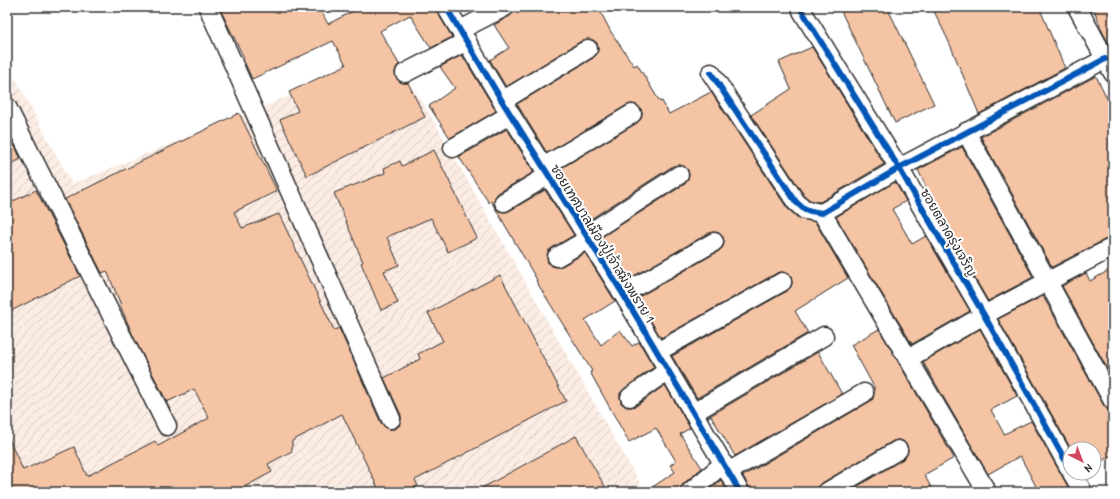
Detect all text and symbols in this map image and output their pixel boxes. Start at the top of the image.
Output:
street label: ซอยเทศบาลเมืองปู่เจ้าสมิงพราย 1 [546,160,659,326]
street label: ซอยตลาดรุ่งเจริญ [916,185,982,280]
north arrow [1062,441,1102,481]
text: N [1082,461,1096,476]

